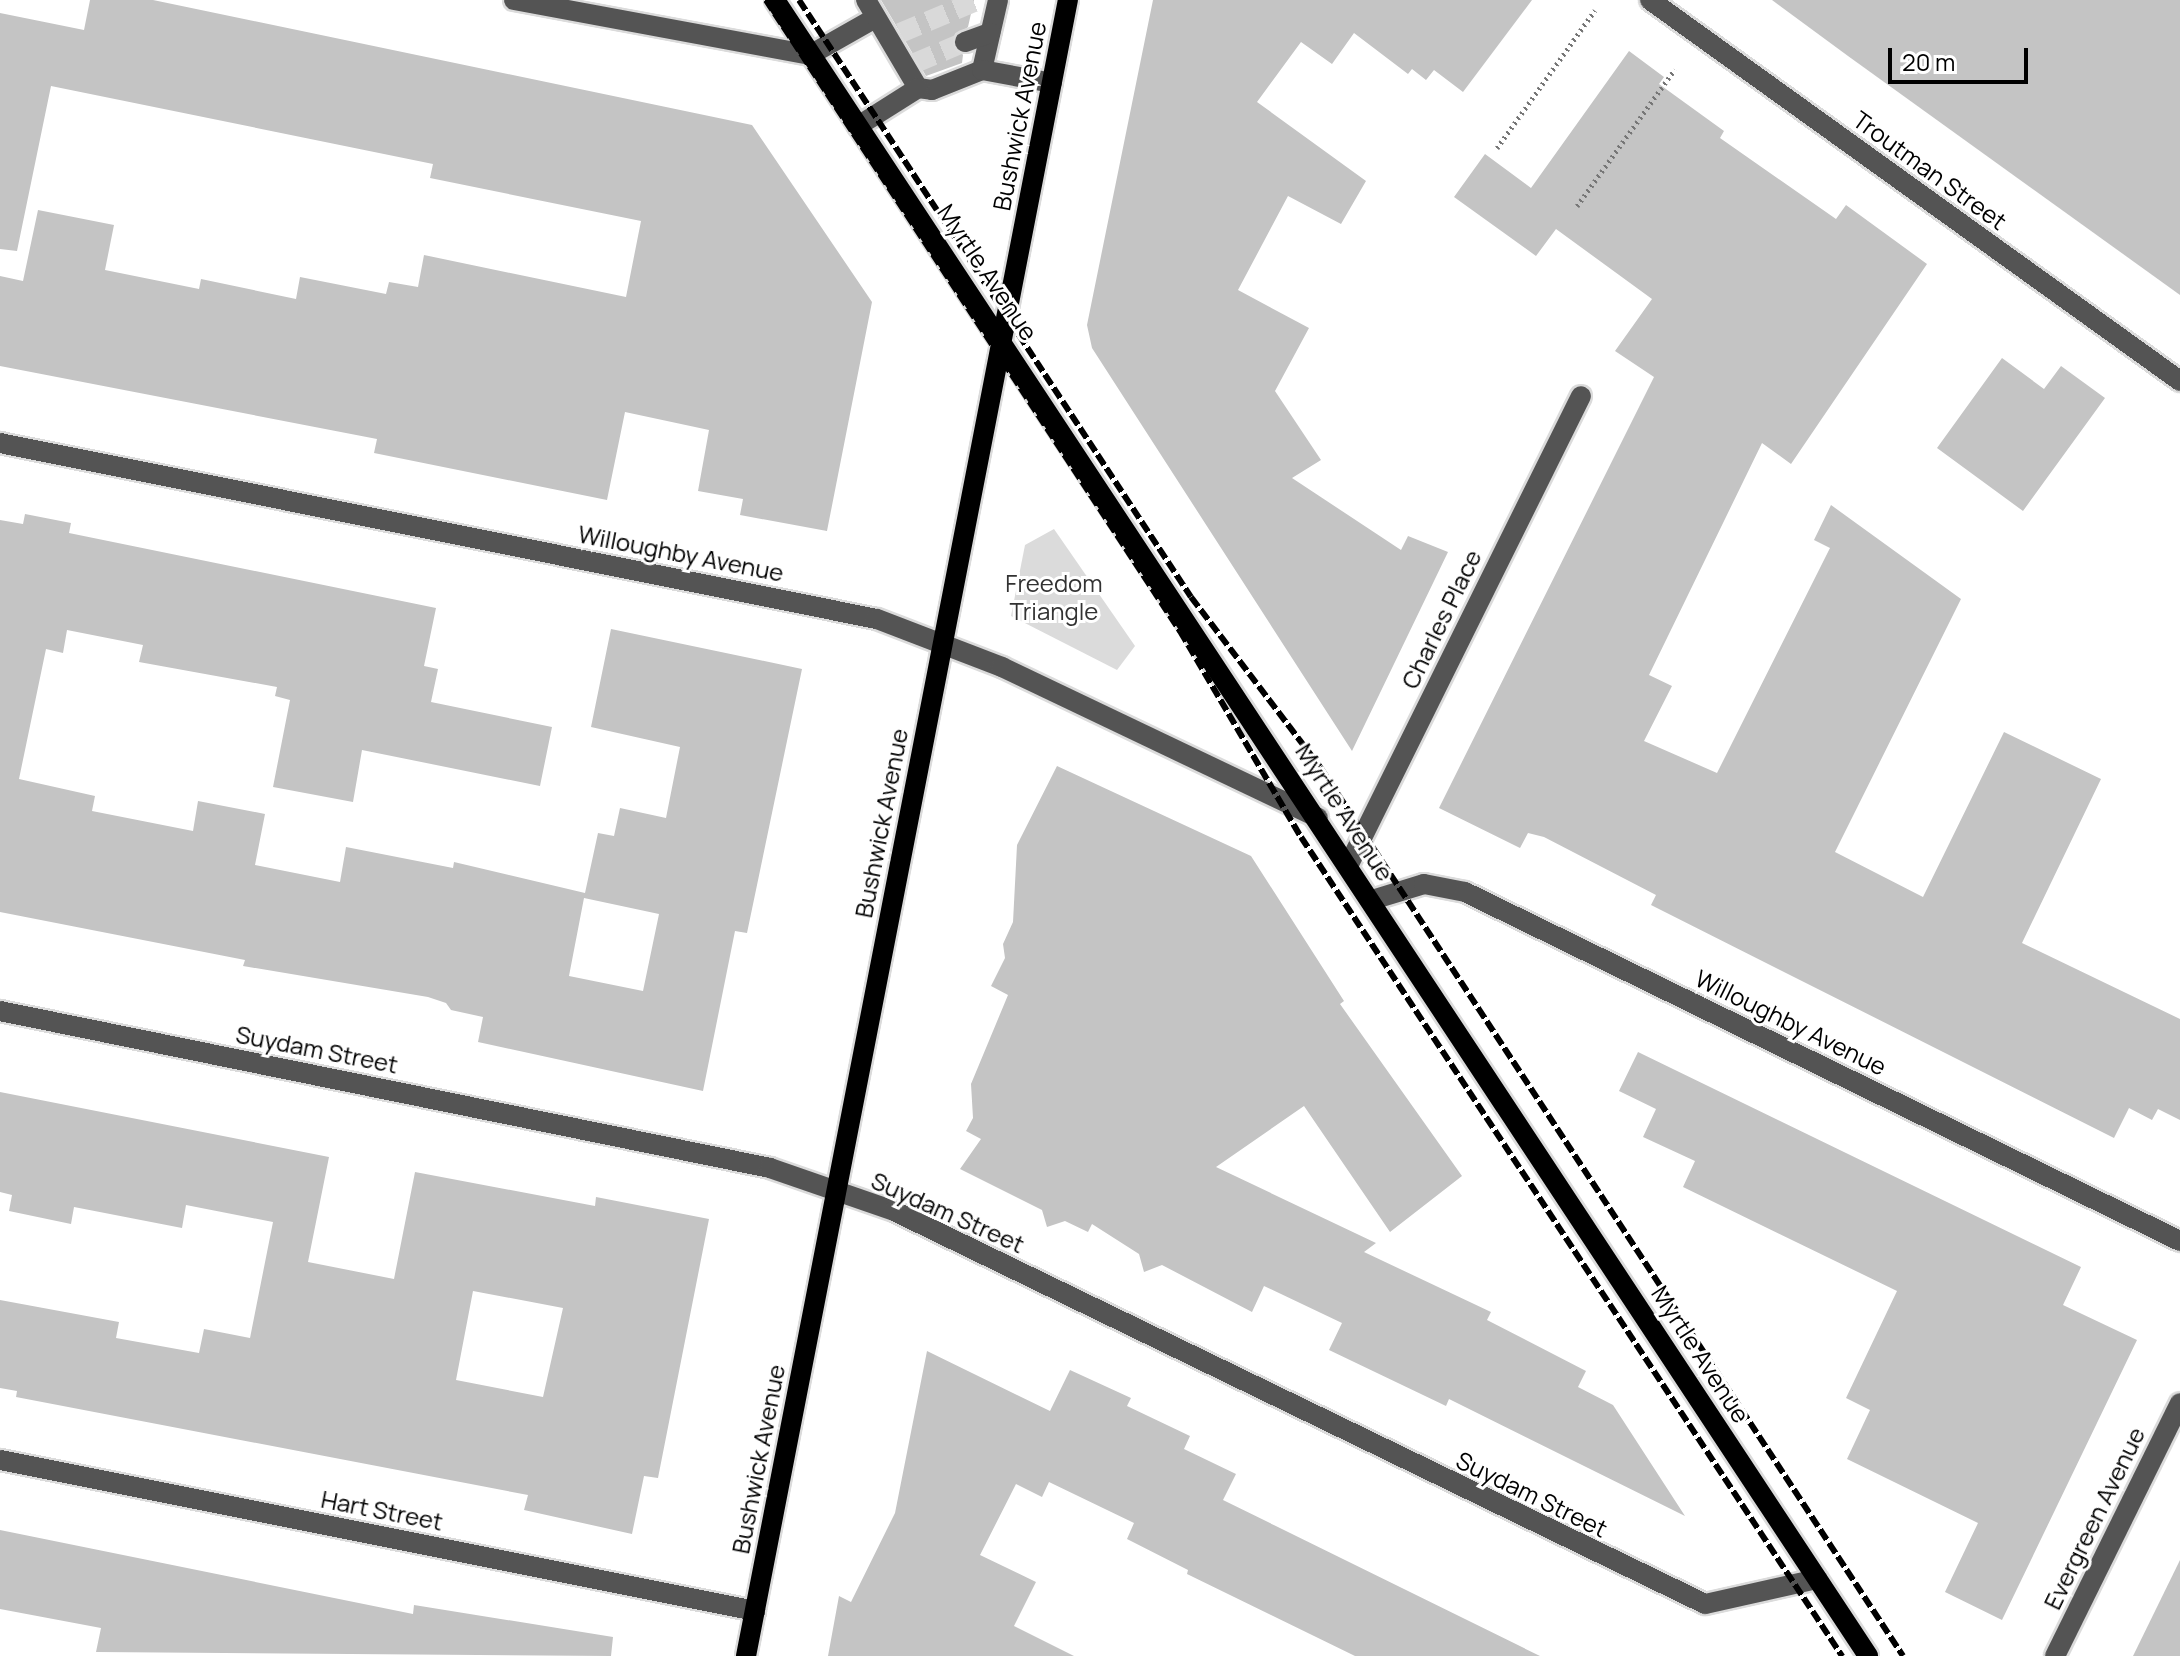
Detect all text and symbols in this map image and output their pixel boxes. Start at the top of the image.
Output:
street label: Bushwick Avenue [987,19,1051,213]
scale bar [1892,32,2032,82]
text: 20 m [1902,45,1955,78]
street label: Troutman Street [1848,105,2012,235]
street label: Myrtle Avenue [932,199,1044,345]
street label: Willoughby Avenue [576,519,786,587]
street label: Charles Place [1395,545,1487,693]
park label: Freedom Triangle [1005,569,1103,625]
street label: Bushwick Avenue [849,726,913,920]
street label: Myrtle Avenue [1290,738,1400,886]
street label: Willoughby Avenue [1691,963,1891,1081]
street label: Suydam Street [234,1019,400,1079]
street label: Suydam Street [867,1165,1029,1259]
street label: Myrtle Avenue [1646,1280,1756,1428]
street label: Bushwick Avenue [726,1362,790,1556]
street label: Evergreen Avenue [2037,1422,2151,1614]
street label: Suydam Street [1452,1445,1612,1543]
street label: Hart Street [319,1484,445,1536]

